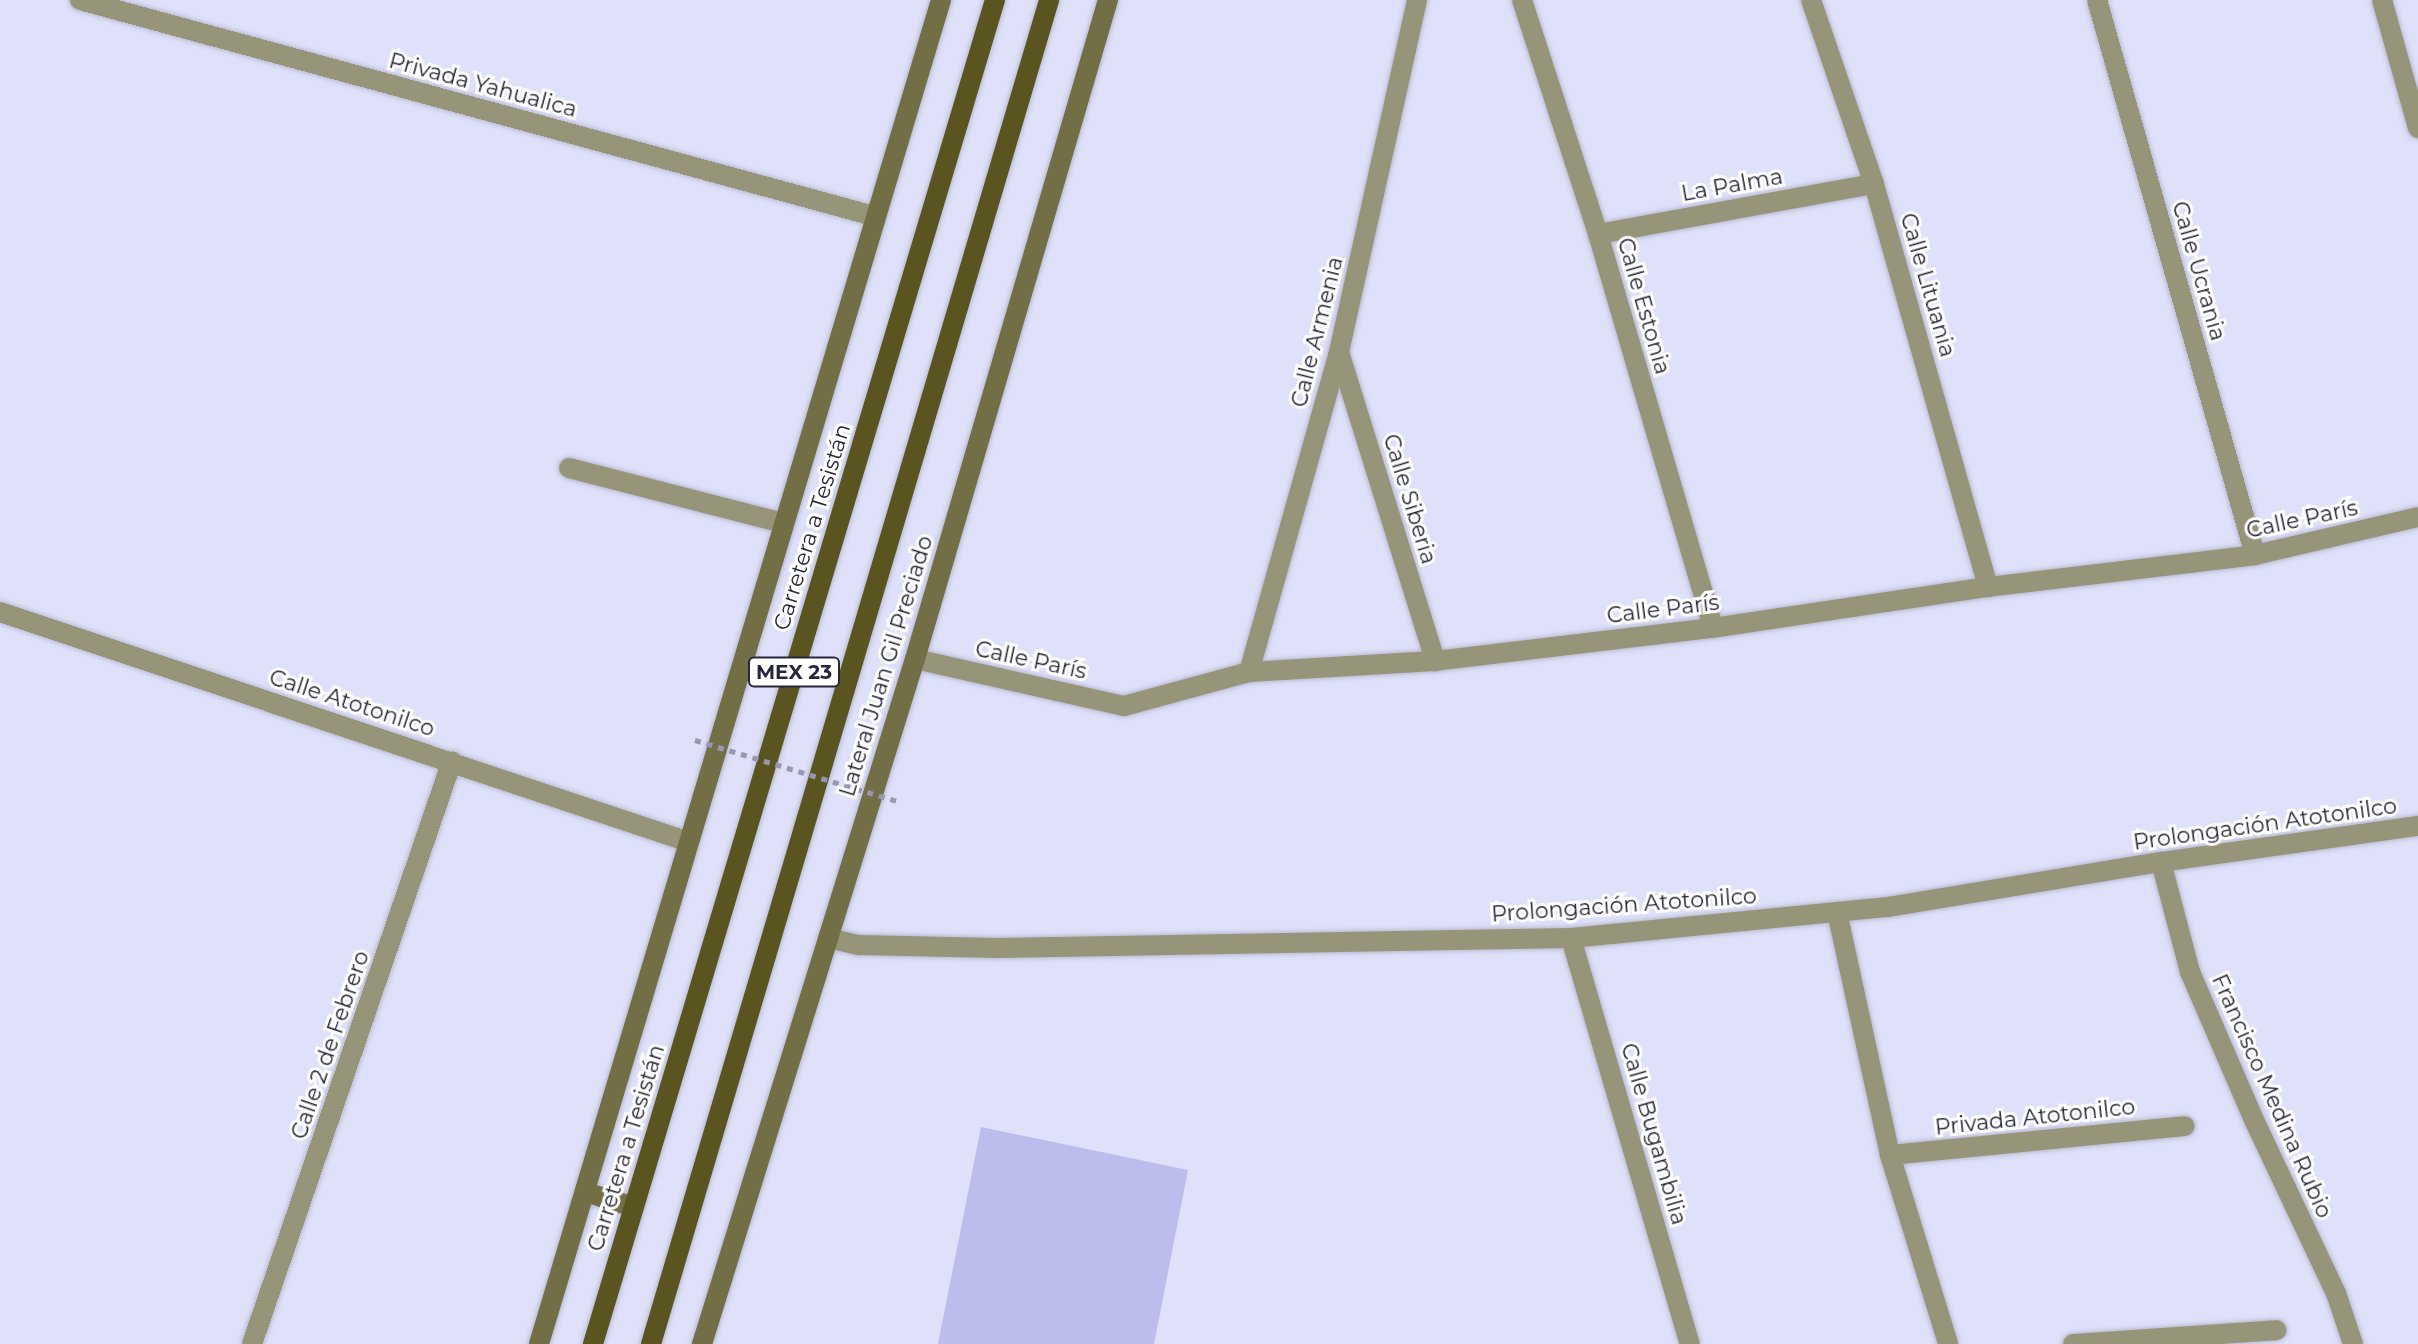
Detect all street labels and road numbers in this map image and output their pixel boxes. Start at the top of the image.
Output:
street label: Privada Yahualica [386,47,580,123]
street label: La Palma [1679,163,1785,207]
street label: Calle Ucrania [2166,198,2232,344]
street label: Calle Lituania [1895,210,1961,360]
street label: Calle Estonia [1612,235,1676,377]
street label: Calle Armenia [1286,254,1348,410]
street label: Carretera a Tesistán [768,421,856,633]
street label: Calle Siberia [1378,431,1442,567]
street label: Calle París [2244,494,2360,544]
street label: Lateral Juan Gil Preciado [834,532,938,800]
street label: Calle París [1605,589,1721,629]
street label: Calle París [973,635,1089,685]
road number: MEX 23 [748,656,840,688]
street label: Calle Atotonilco [266,664,438,742]
street label: Prolongación Atotonilco [2132,792,2398,856]
street label: Prolongación Atotonilco [1490,883,1758,927]
street label: Calle 2 de Febrero [285,947,375,1143]
street label: Francisco Medina Rubio [2206,970,2338,1222]
street label: Calle Bugambilia [1615,1040,1693,1228]
street label: Carretera a Tesistán [582,1042,670,1254]
street label: Privada Atotonilco [1934,1093,2136,1141]

